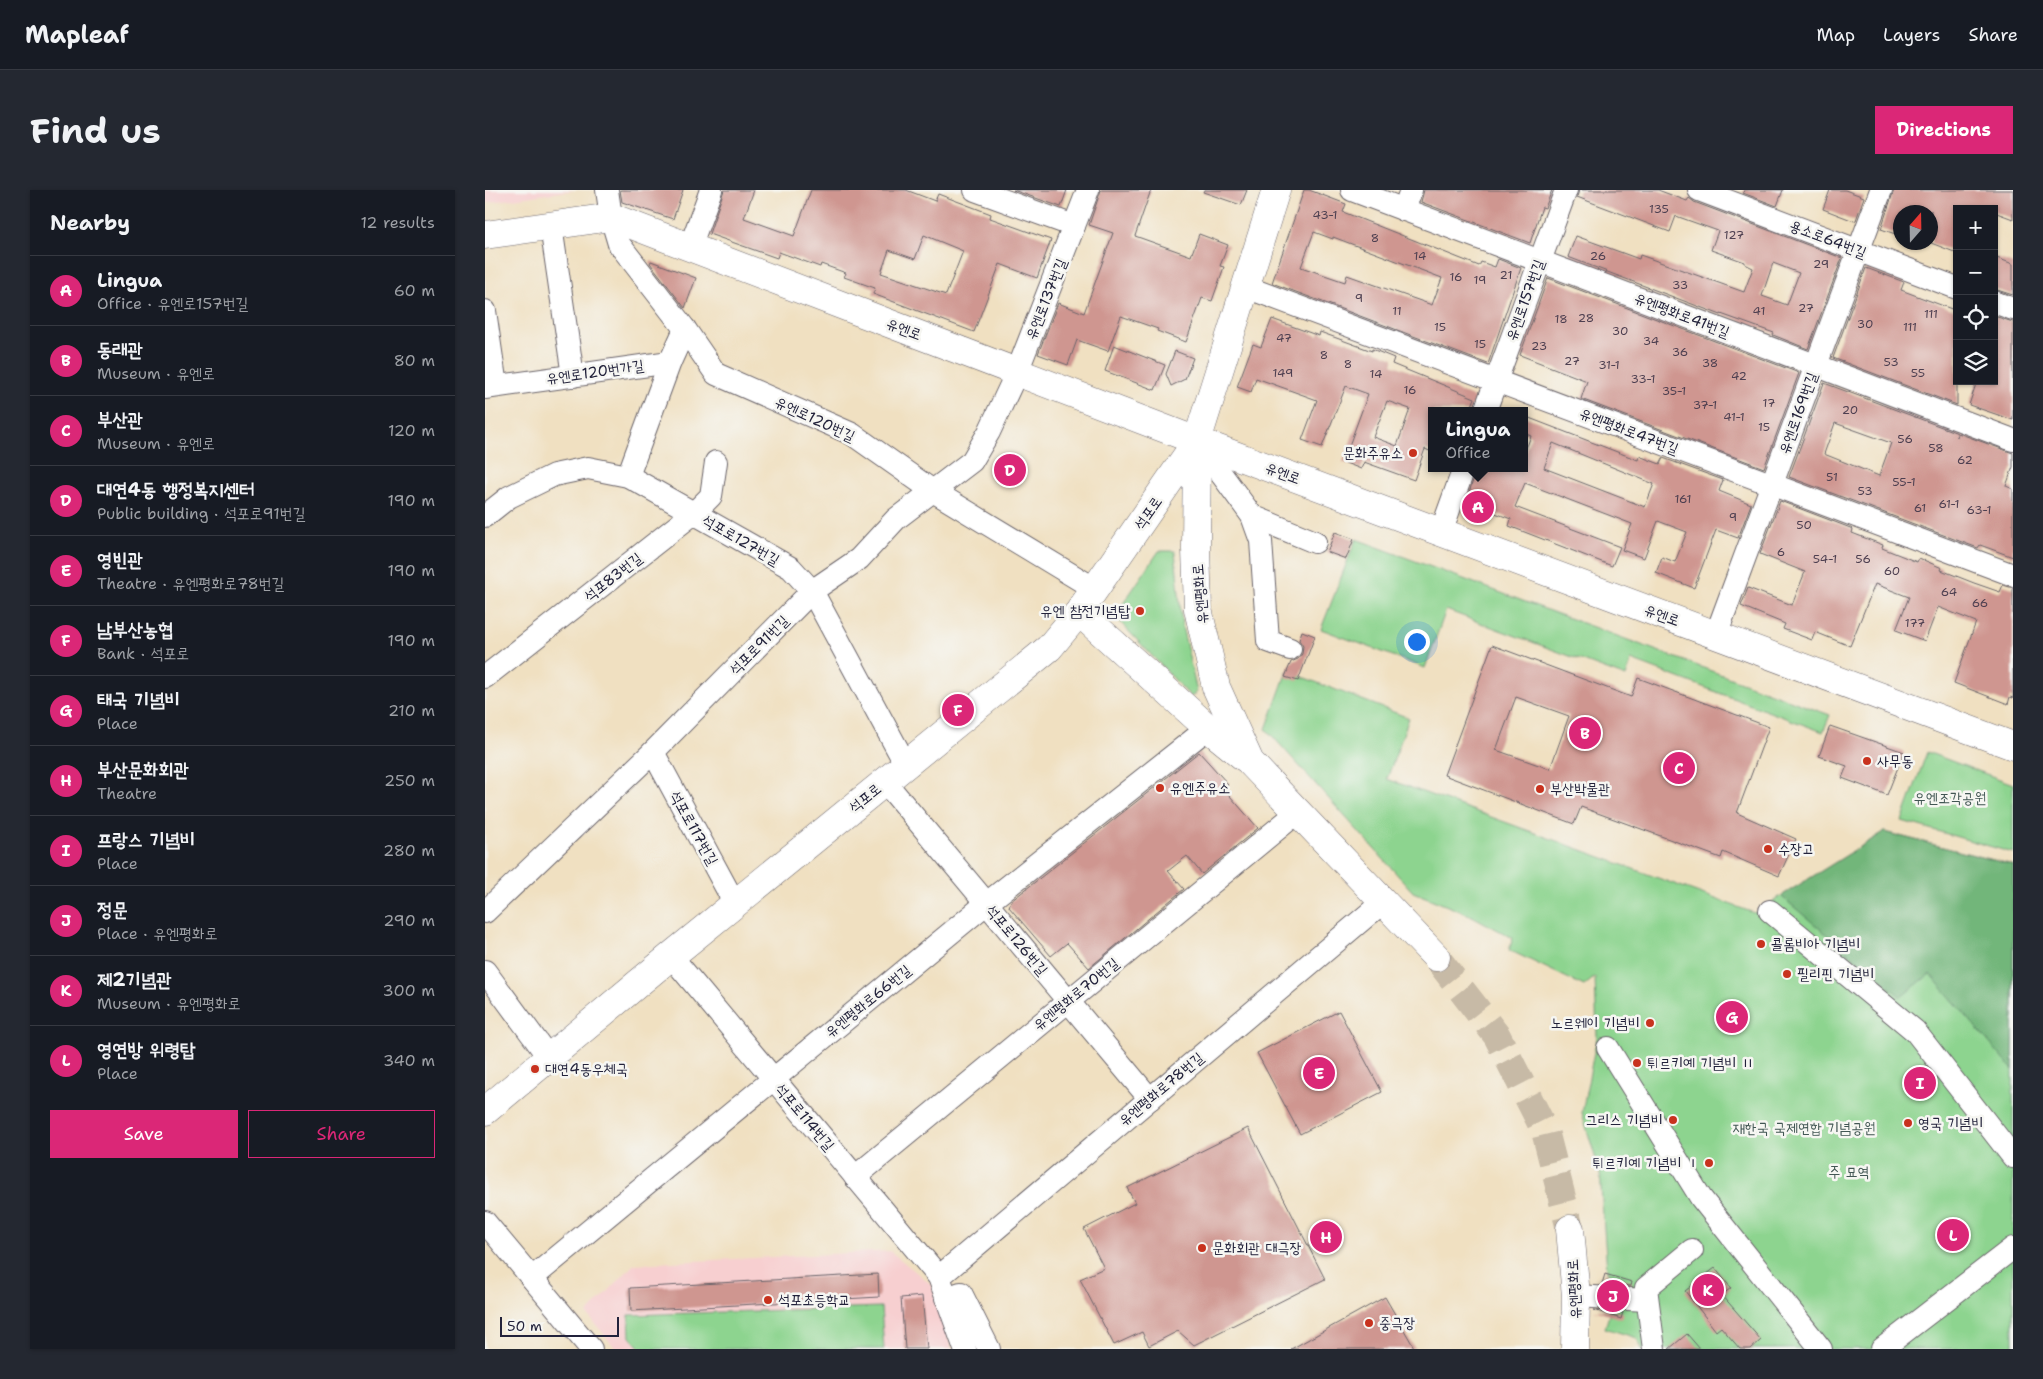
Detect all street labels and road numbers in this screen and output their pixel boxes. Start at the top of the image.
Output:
street label: 용소로64번길 [1787,215,1869,263]
street label: 유엔로137번길 [1021,256,1071,342]
street label: 유엔로157번길 [1501,256,1549,344]
street label: 유엔평화로41번길 [1631,288,1733,342]
street label: 유엔로 [884,313,924,345]
street label: 유엔로120번가길 [545,355,645,389]
street label: 유엔로169번길 [1774,369,1822,457]
street label: 유엔로120번길 [772,392,858,446]
street label: 유엔평화로47번길 [1577,403,1681,459]
street label: 유엔로 [1263,457,1303,489]
street label: 석포로 [1129,492,1167,534]
street label: 석포로127번길 [699,510,783,570]
street label: 석포83번길 [580,548,646,606]
street label: 유엔평화로 [1187,563,1213,625]
street label: 유엔로 [1642,599,1682,631]
street label: 석포로91번길 [725,611,793,679]
street label: 석포로 [845,779,885,817]
street label: 석포로117번길 [665,787,723,869]
street label: 석포로126번길 [982,901,1052,979]
street label: 유엔평화로70번길 [1029,953,1123,1035]
street label: 유엔평화로66번길 [821,960,915,1042]
street label: 유엔평화로78번길 [1114,1048,1208,1130]
street label: 석포로114번길 [771,1079,839,1155]
street label: 유엔평화로 [1562,1258,1586,1320]

